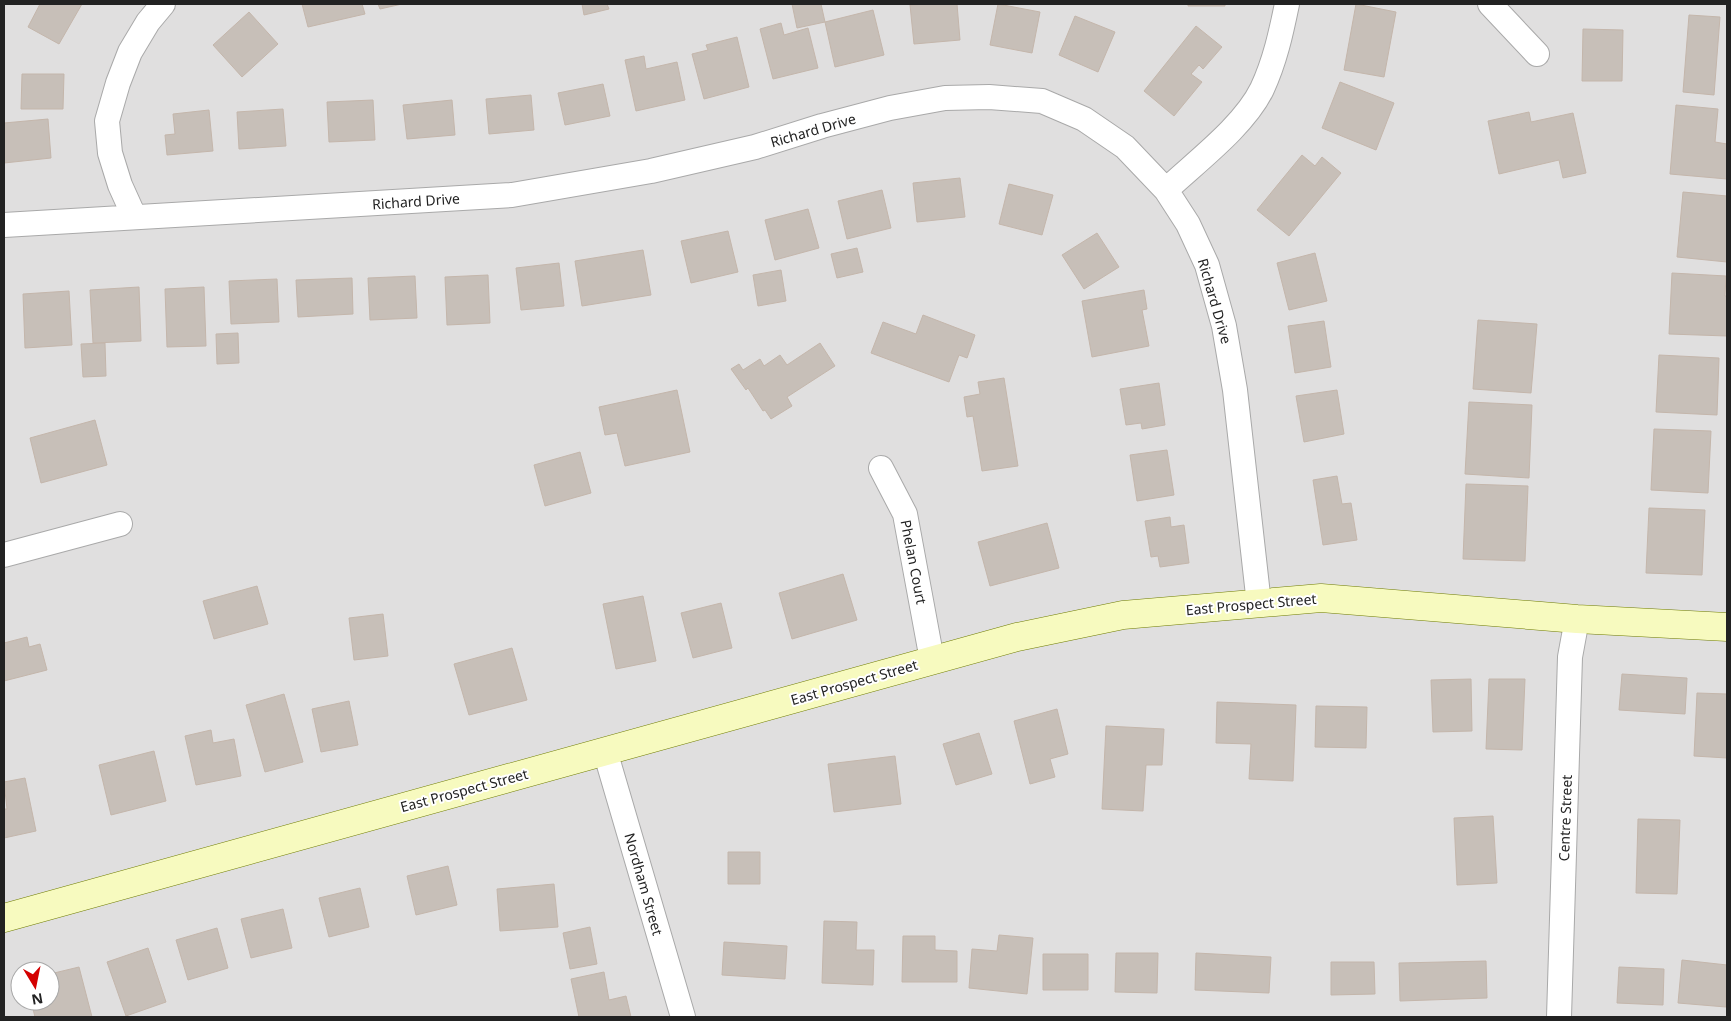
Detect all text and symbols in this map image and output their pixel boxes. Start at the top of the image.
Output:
street label: Richard Drive [768,109,858,151]
street label: Richard Drive [371,188,461,214]
street label: Richard Drive [1194,256,1236,346]
street label: Phelan Court [897,518,931,606]
street label: East Prospect Street [1185,589,1317,619]
street label: East Prospect Street [788,655,920,709]
street label: East Prospect Street [398,764,530,816]
street label: Centre Street [1554,774,1576,862]
street label: Nordham Street [620,831,668,937]
north arrow [10,961,60,1011]
text: N [30,989,45,1010]

